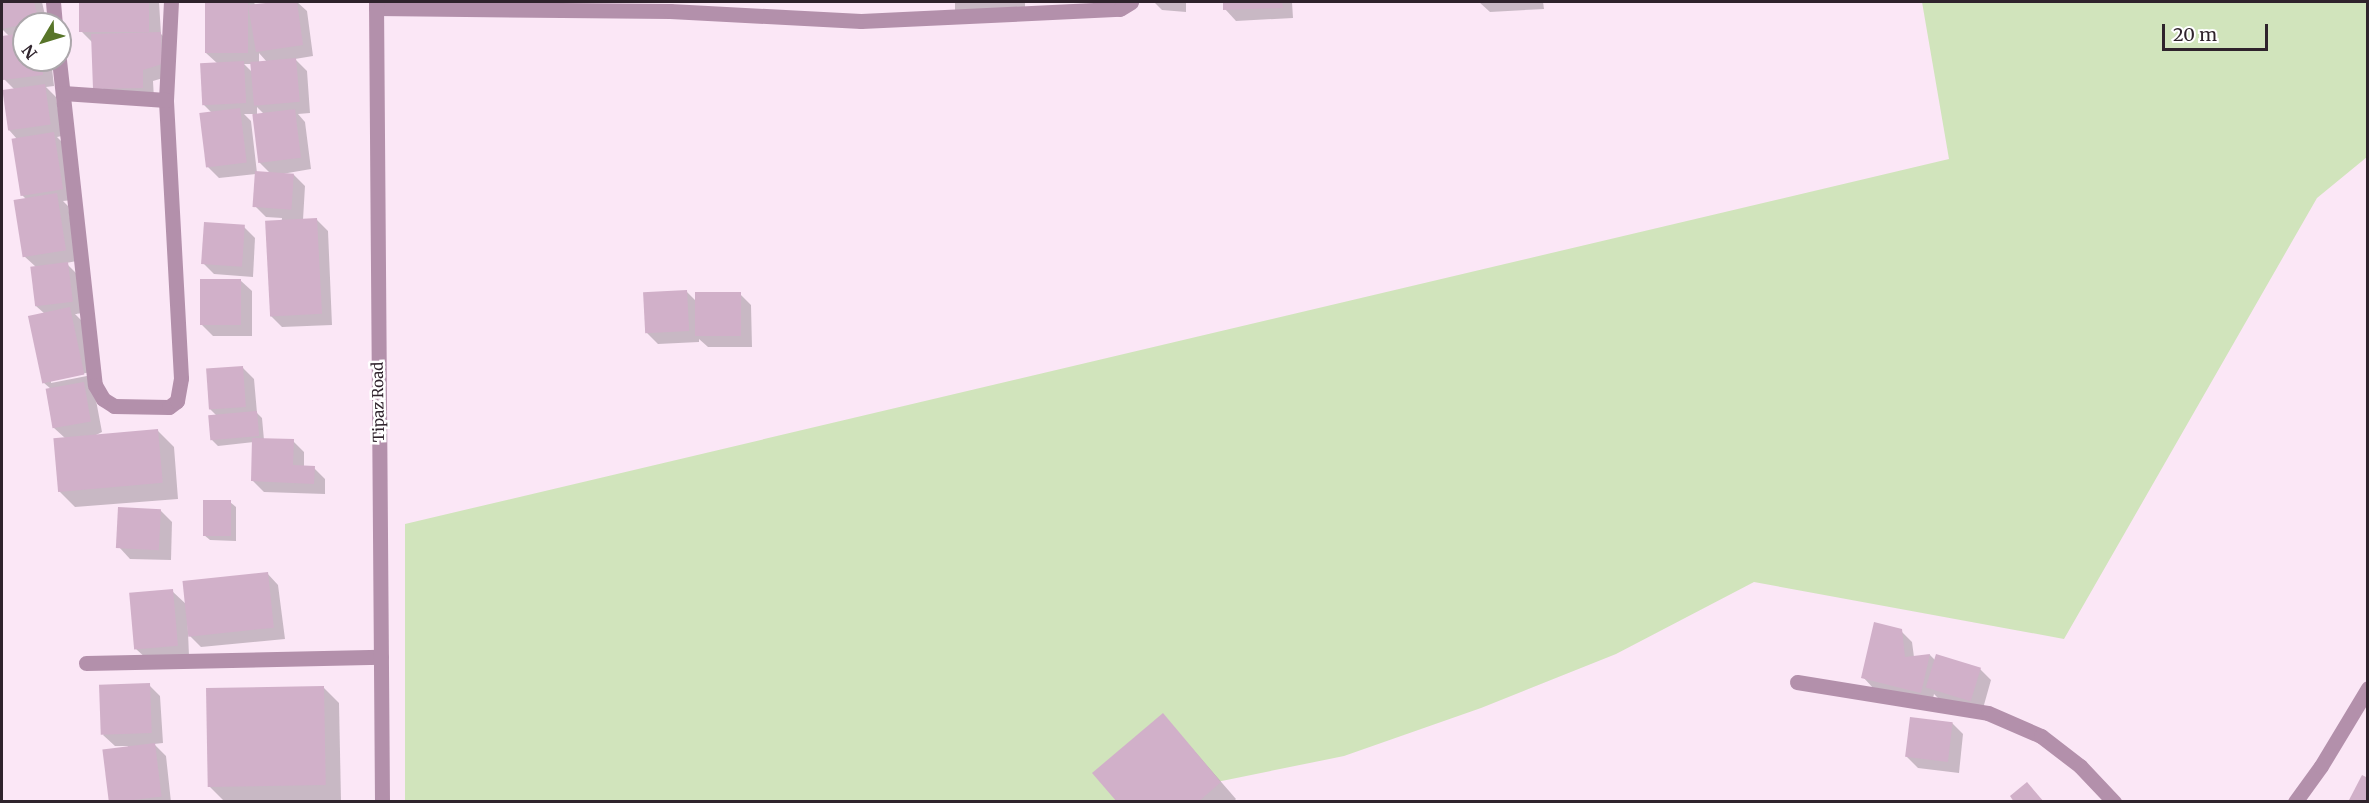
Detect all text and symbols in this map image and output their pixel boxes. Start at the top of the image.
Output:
north arrow [12,12,72,72]
scale bar [2165,12,2272,50]
text: 20 m [2173,23,2217,46]
text: N [18,41,41,63]
street label: Tipaz Road [368,362,388,442]

